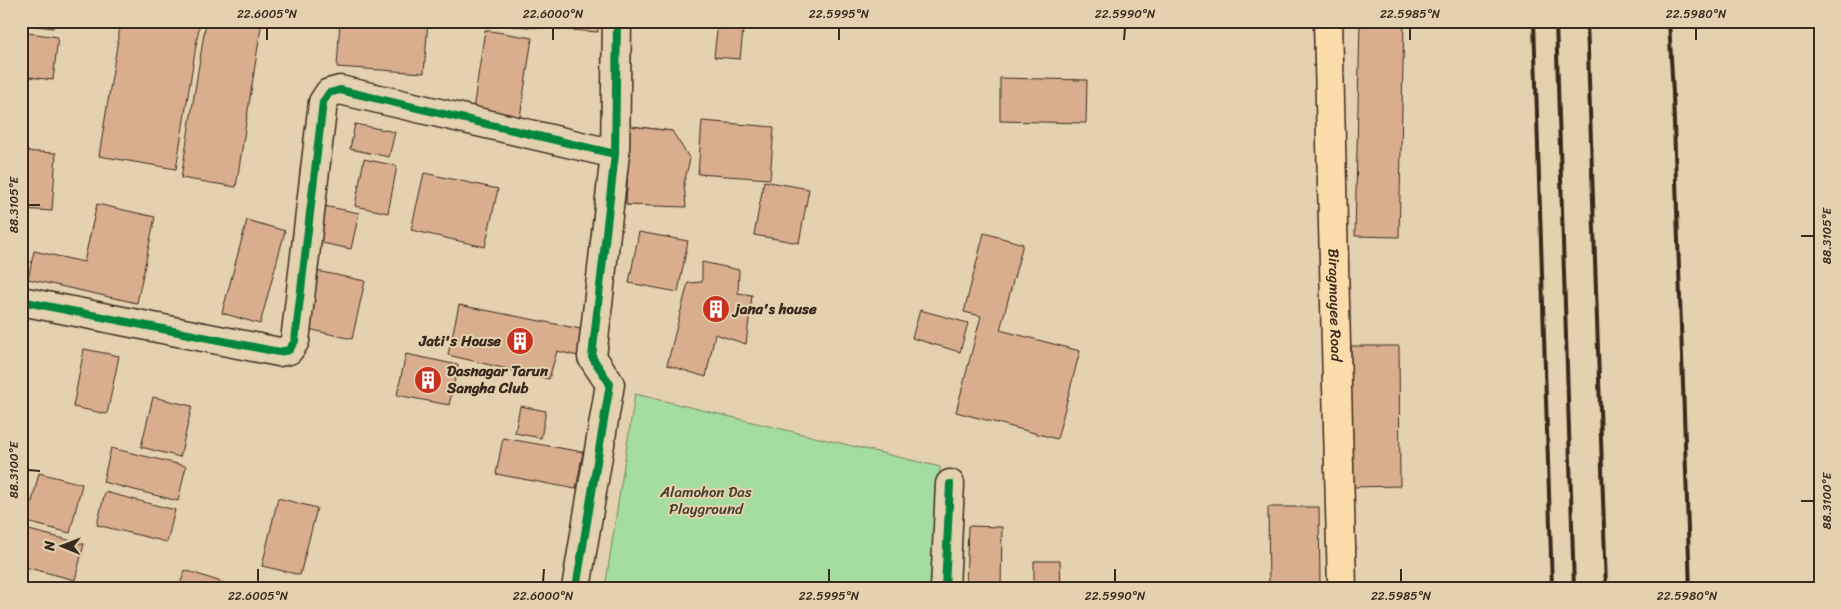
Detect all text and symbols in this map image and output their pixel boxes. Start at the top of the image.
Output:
text: 22.6005°N [237,3,298,25]
text: 22.6000°N [523,3,584,25]
text: 22.5995°N [809,3,870,25]
text: 22.5990°N [1095,3,1156,25]
text: 22.5985°N [1380,3,1441,25]
text: 22.5980°N [1666,3,1727,25]
text: 88.3105°E [3,175,25,233]
text: 88.3105°E [1816,206,1838,264]
street label: Biragmayee Road [1321,248,1349,363]
building icon: jana's house [701,294,731,324]
place label: jana's house [731,296,817,322]
building icon: Jati's House [505,326,535,356]
place label: Jati's House [418,328,501,354]
place label: Dasnagar Tarun Sangha Club [446,358,549,401]
building icon: Dasnagar Tarun Sangha Club [413,365,443,395]
text: 88.3100°E [3,440,25,498]
text: 88.3100°E [1816,471,1838,529]
park label: Alamohon Das Playground [659,479,752,522]
north arrow [38,522,88,572]
text: N [37,540,62,552]
text: 22.6005°N [228,585,289,607]
text: 22.6000°N [513,585,574,607]
text: 22.5995°N [799,585,860,607]
text: 22.5990°N [1085,585,1146,607]
text: 22.5985°N [1371,585,1432,607]
text: 22.5980°N [1657,585,1718,607]

